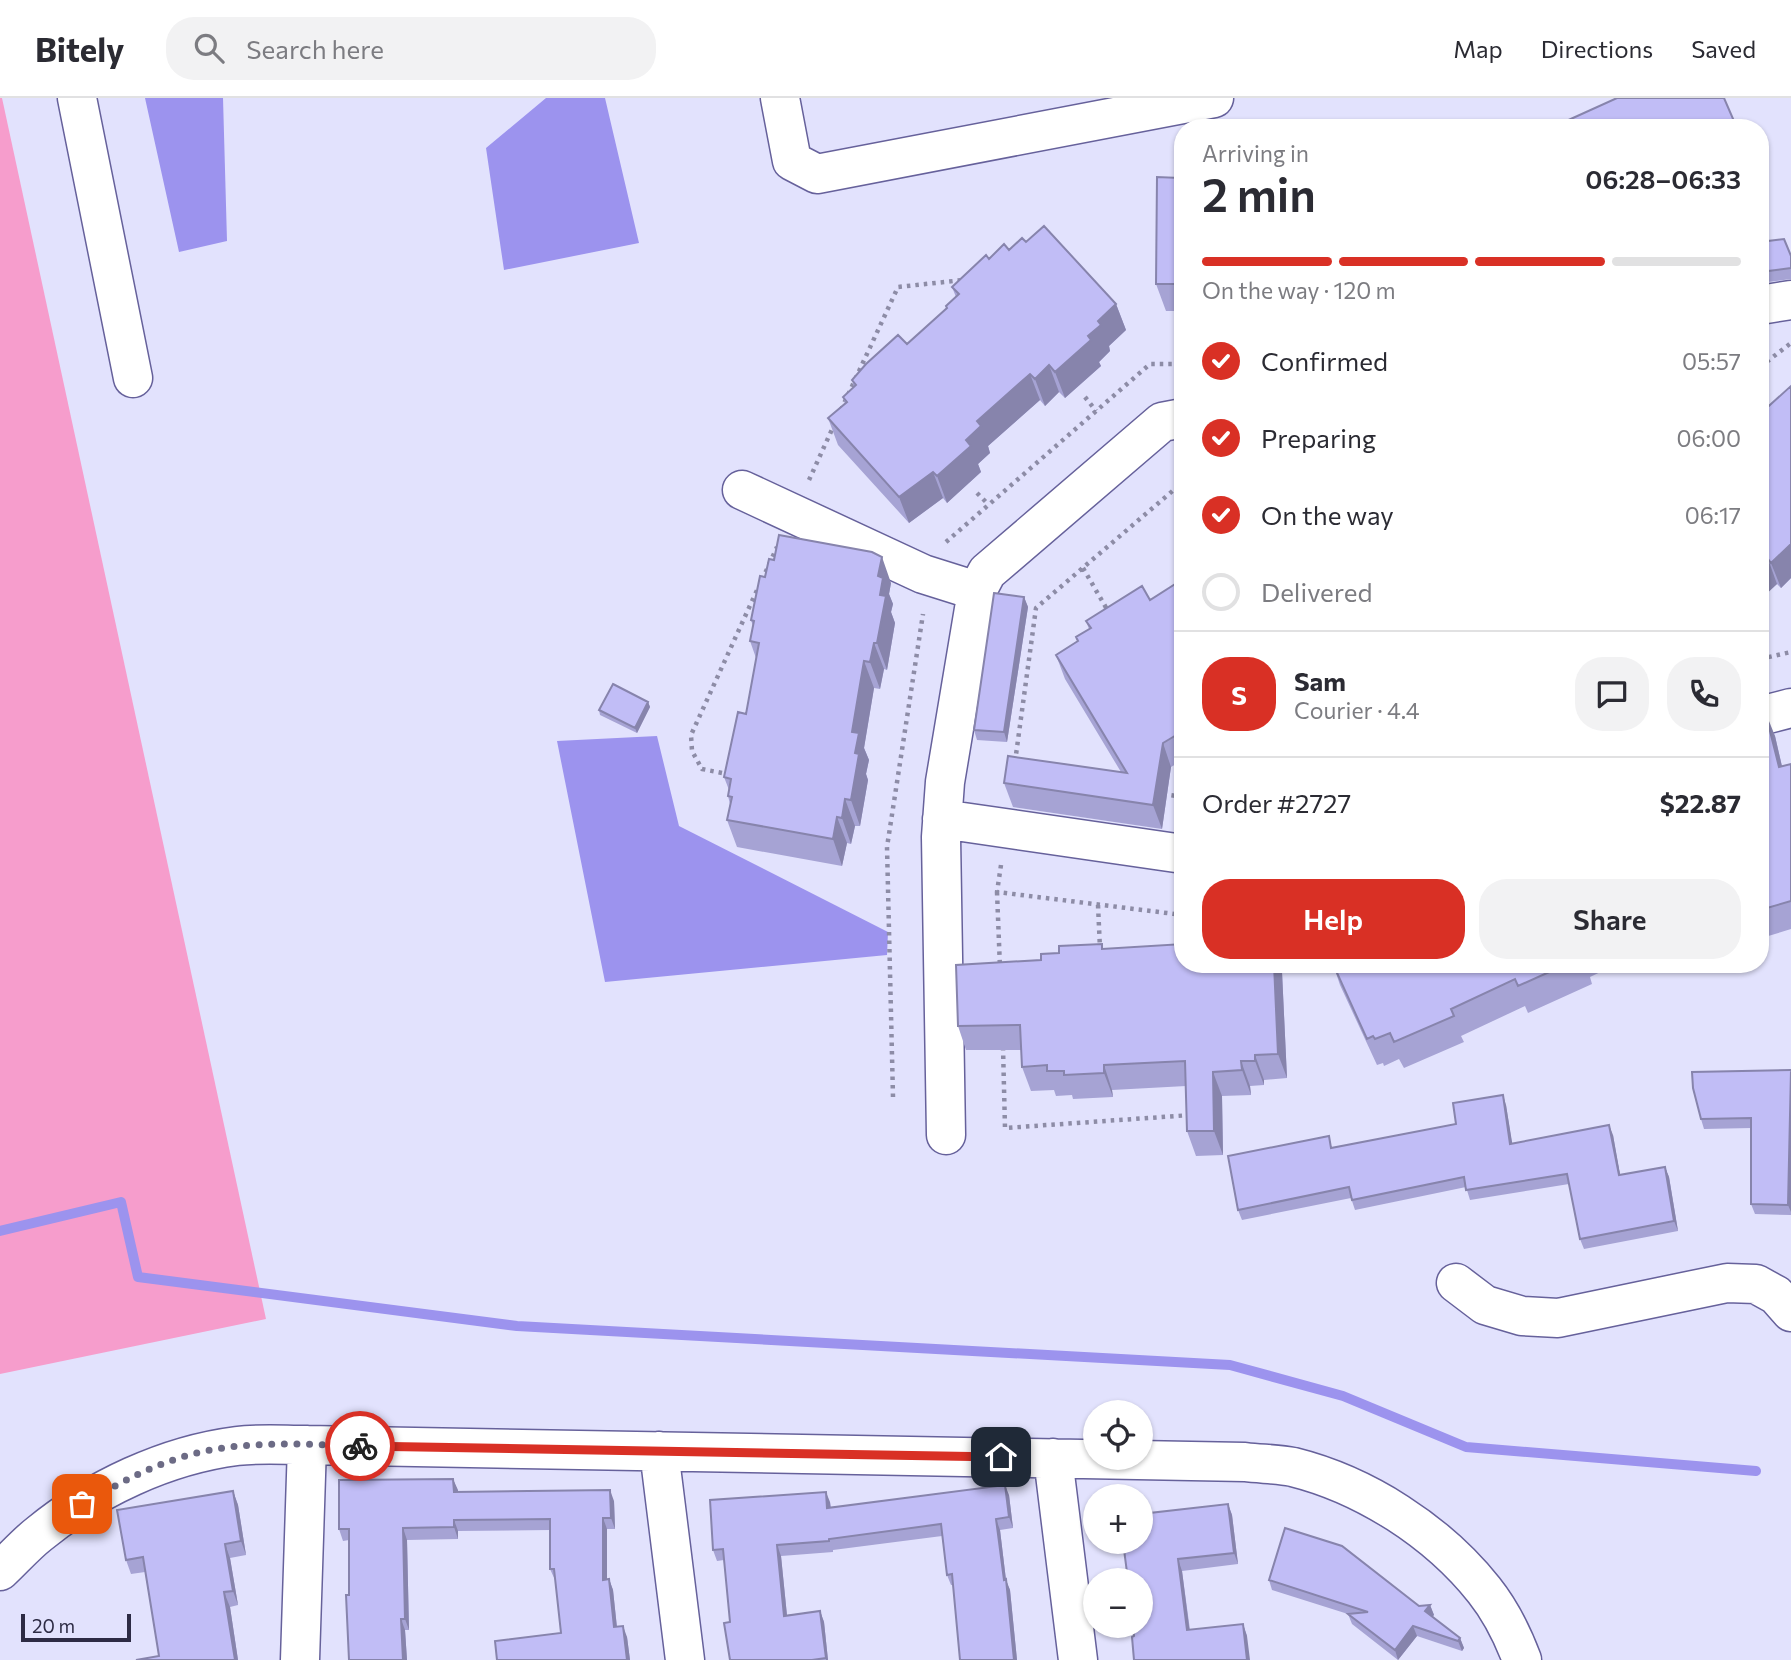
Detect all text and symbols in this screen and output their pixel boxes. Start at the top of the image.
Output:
search box [166,17,656,80]
text: Bitely [35,28,124,69]
icon: search [190,29,228,67]
text: Search here [246,33,384,64]
text: Map [1453,34,1503,63]
text: Directions [1541,34,1653,63]
text: Saved [1691,34,1756,63]
text: Arriving in [1202,139,1309,167]
text: 06:28–06:33 [1585,163,1741,194]
text: 2 min [1202,165,1316,221]
text: On the way · 120 m [1202,276,1396,304]
icon: check [1202,342,1240,380]
text: Confirmed [1261,345,1388,376]
text: 05:57 [1682,347,1741,375]
icon: check [1202,419,1240,457]
text: Preparing [1261,422,1376,453]
text: 06:00 [1677,424,1741,452]
icon: check [1202,496,1240,534]
text: On the way [1261,499,1394,530]
text: 06:17 [1685,501,1741,529]
text: Delivered [1261,576,1372,607]
button: chat [1575,657,1649,731]
button: phone [1667,657,1741,731]
text: Sam [1294,665,1346,696]
text: S [1231,679,1247,710]
text: Courier · 4.4 [1294,696,1420,724]
text: Order #2727 [1202,787,1351,818]
text: $22.87 [1660,787,1741,818]
button: Help [1202,879,1465,959]
button: Share [1479,879,1741,959]
map controls [1083,1400,1153,1638]
button: locate [1083,1400,1153,1470]
courier [325,1411,395,1481]
icon: bike [341,1427,379,1465]
pin [971,1427,1031,1487]
icon: home [982,1438,1020,1476]
pin [52,1474,112,1534]
button: + [1083,1484,1153,1554]
icon: bag [63,1485,101,1523]
button: − [1083,1568,1153,1638]
scale bar [21,1611,131,1643]
text: 20 m [32,1614,75,1637]

